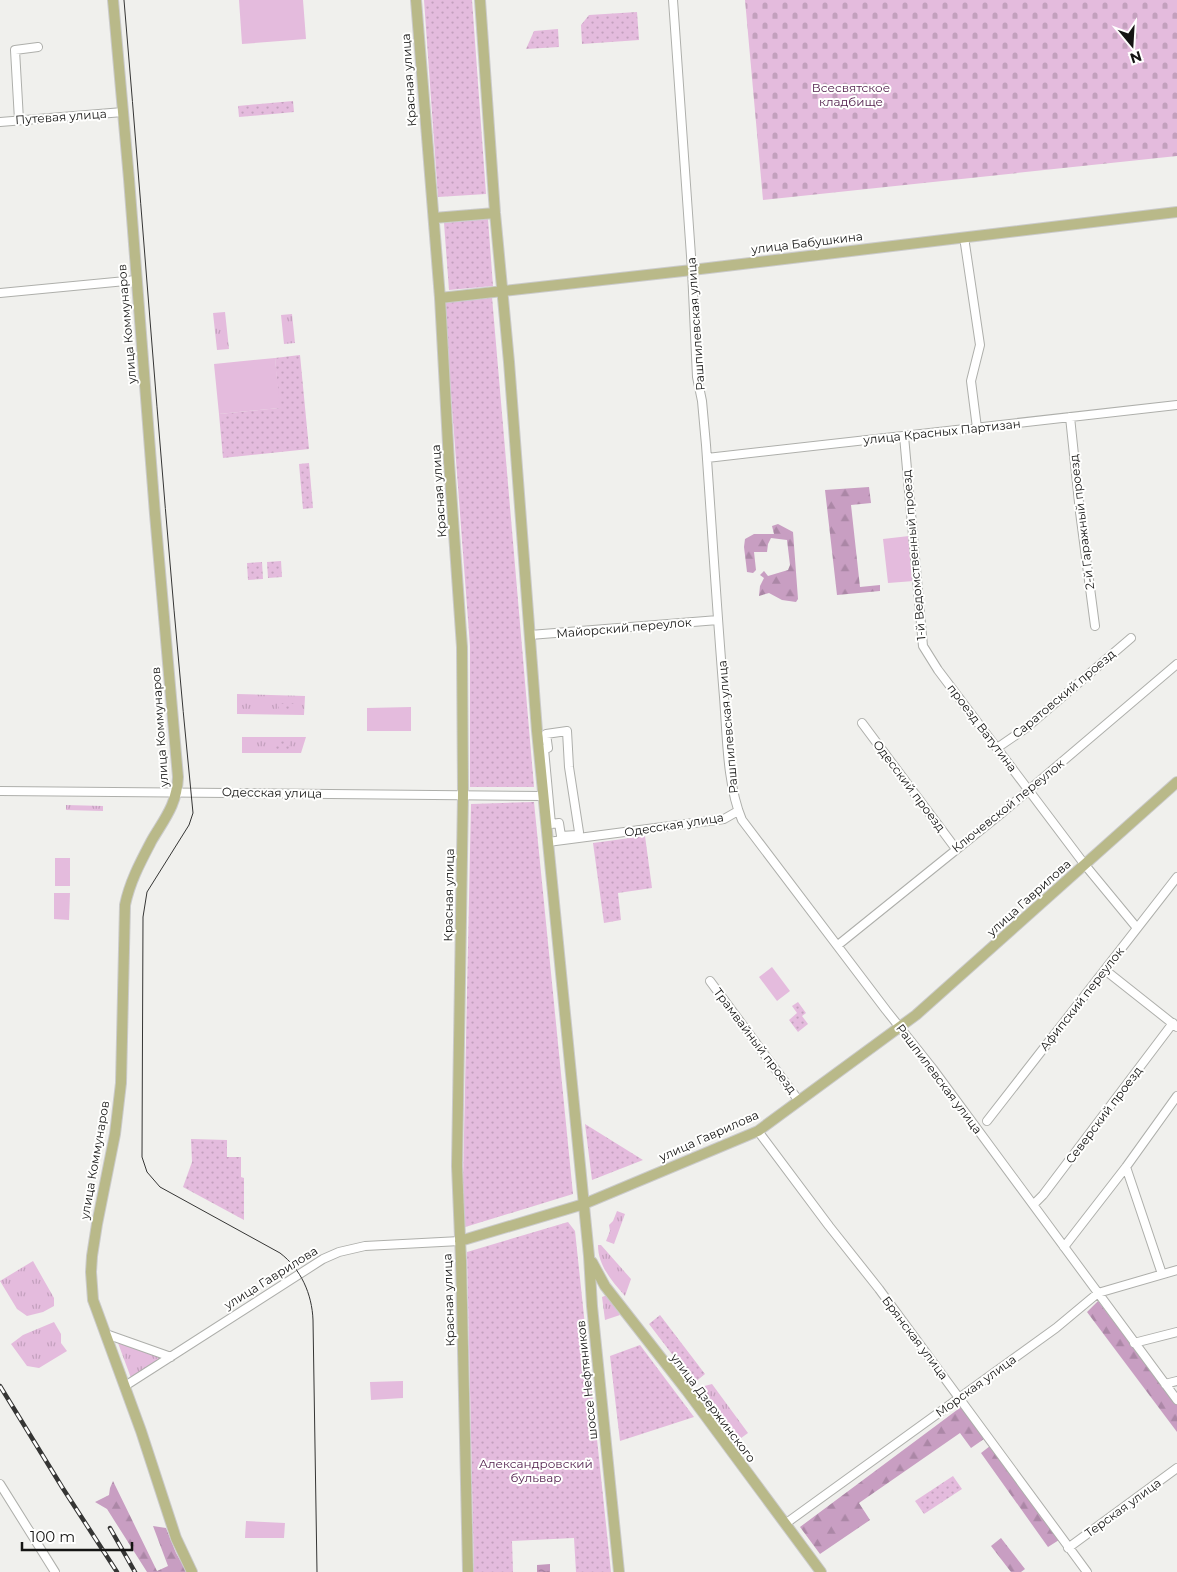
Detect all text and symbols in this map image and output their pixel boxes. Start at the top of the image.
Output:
north arrow [1107,20,1157,70]
street label: Красная улица [398,33,419,127]
text: N [1128,47,1144,68]
park label: Всесвятское кладбище [812,80,890,109]
street label: Путевая улица [15,106,107,127]
street label: улица Бабушкина [749,228,864,257]
street label: Рашпилевская улица [683,257,708,391]
street label: улица Коммунаров [114,264,139,386]
street label: улица Красных Партизан [862,416,1021,447]
street label: Красная улица [428,444,449,538]
street label: 2-й Гаражный проезд [1066,454,1097,590]
street label: 1-й Ведомственный проезд [899,469,928,641]
street label: Майорский переулок [556,614,692,641]
street label: Саратовский проезд [1009,646,1118,741]
street label: Рашпилевская улица [714,660,741,794]
street label: улица Коммунаров [148,667,171,789]
street label: проезд Ватутина [944,681,1020,775]
street label: Одесский проезд [870,737,949,835]
street label: Ключевской переулок [948,756,1067,856]
street label: Одесская улица [222,784,322,801]
street label: Одесская улица [623,809,725,840]
street label: Красная улица [440,848,457,942]
street label: улица Гаврилова [983,856,1074,940]
street label: Афипский переулок [1036,944,1127,1054]
street label: Трамвайный проезд [711,985,800,1097]
street label: Рашпилевская улица [893,1021,986,1137]
street label: Северский проезд [1062,1063,1145,1166]
street label: улица Коммунаров [77,1099,112,1221]
street label: улица Гаврилова [656,1107,761,1165]
street label: улица Гаврилова [220,1243,320,1313]
street label: Красная улица [439,1253,458,1347]
street label: Брянская улица [879,1293,952,1382]
street label: шоссе Нефтяников [573,1320,600,1440]
street label: улица Дзержинского [667,1349,759,1465]
street label: Морская улица [933,1351,1019,1420]
park label: Александровский бульвар [479,1456,593,1485]
street label: Терская улица [1082,1475,1164,1540]
scale bar [22,1520,132,1552]
text: 100 m [30,1527,75,1546]

